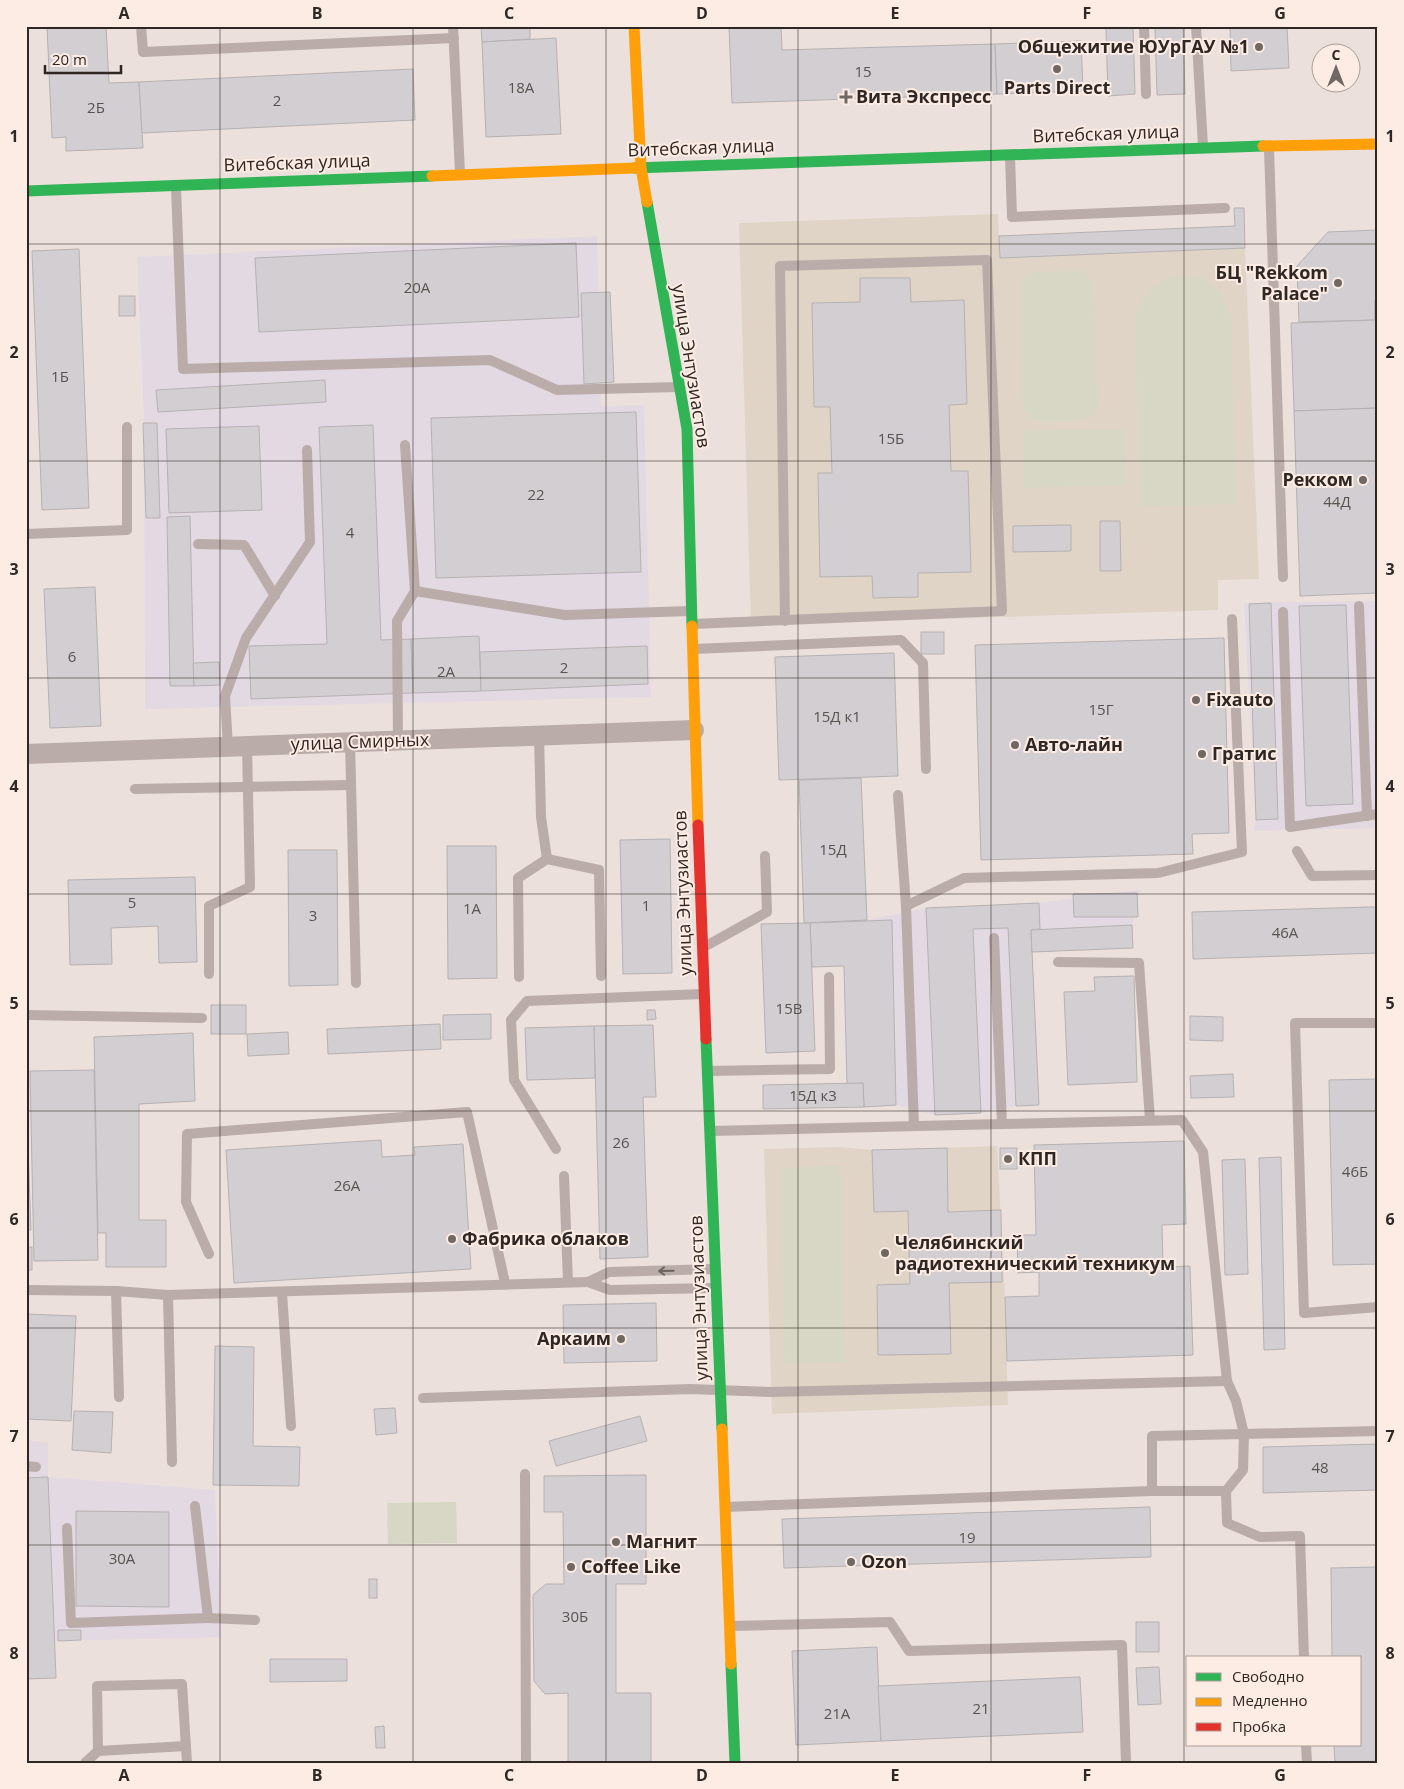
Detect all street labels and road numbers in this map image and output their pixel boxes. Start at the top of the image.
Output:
street label: Витебская улица [1032,118,1180,148]
street label: Витебская улица [627,132,775,162]
street label: Витебская улица [223,147,371,177]
street label: улица Энтузиастов [667,282,717,449]
street label: улица Смирных [290,727,430,755]
street label: улица Энтузиастов [667,810,697,976]
street label: улица Энтузиастов [683,1215,713,1381]

